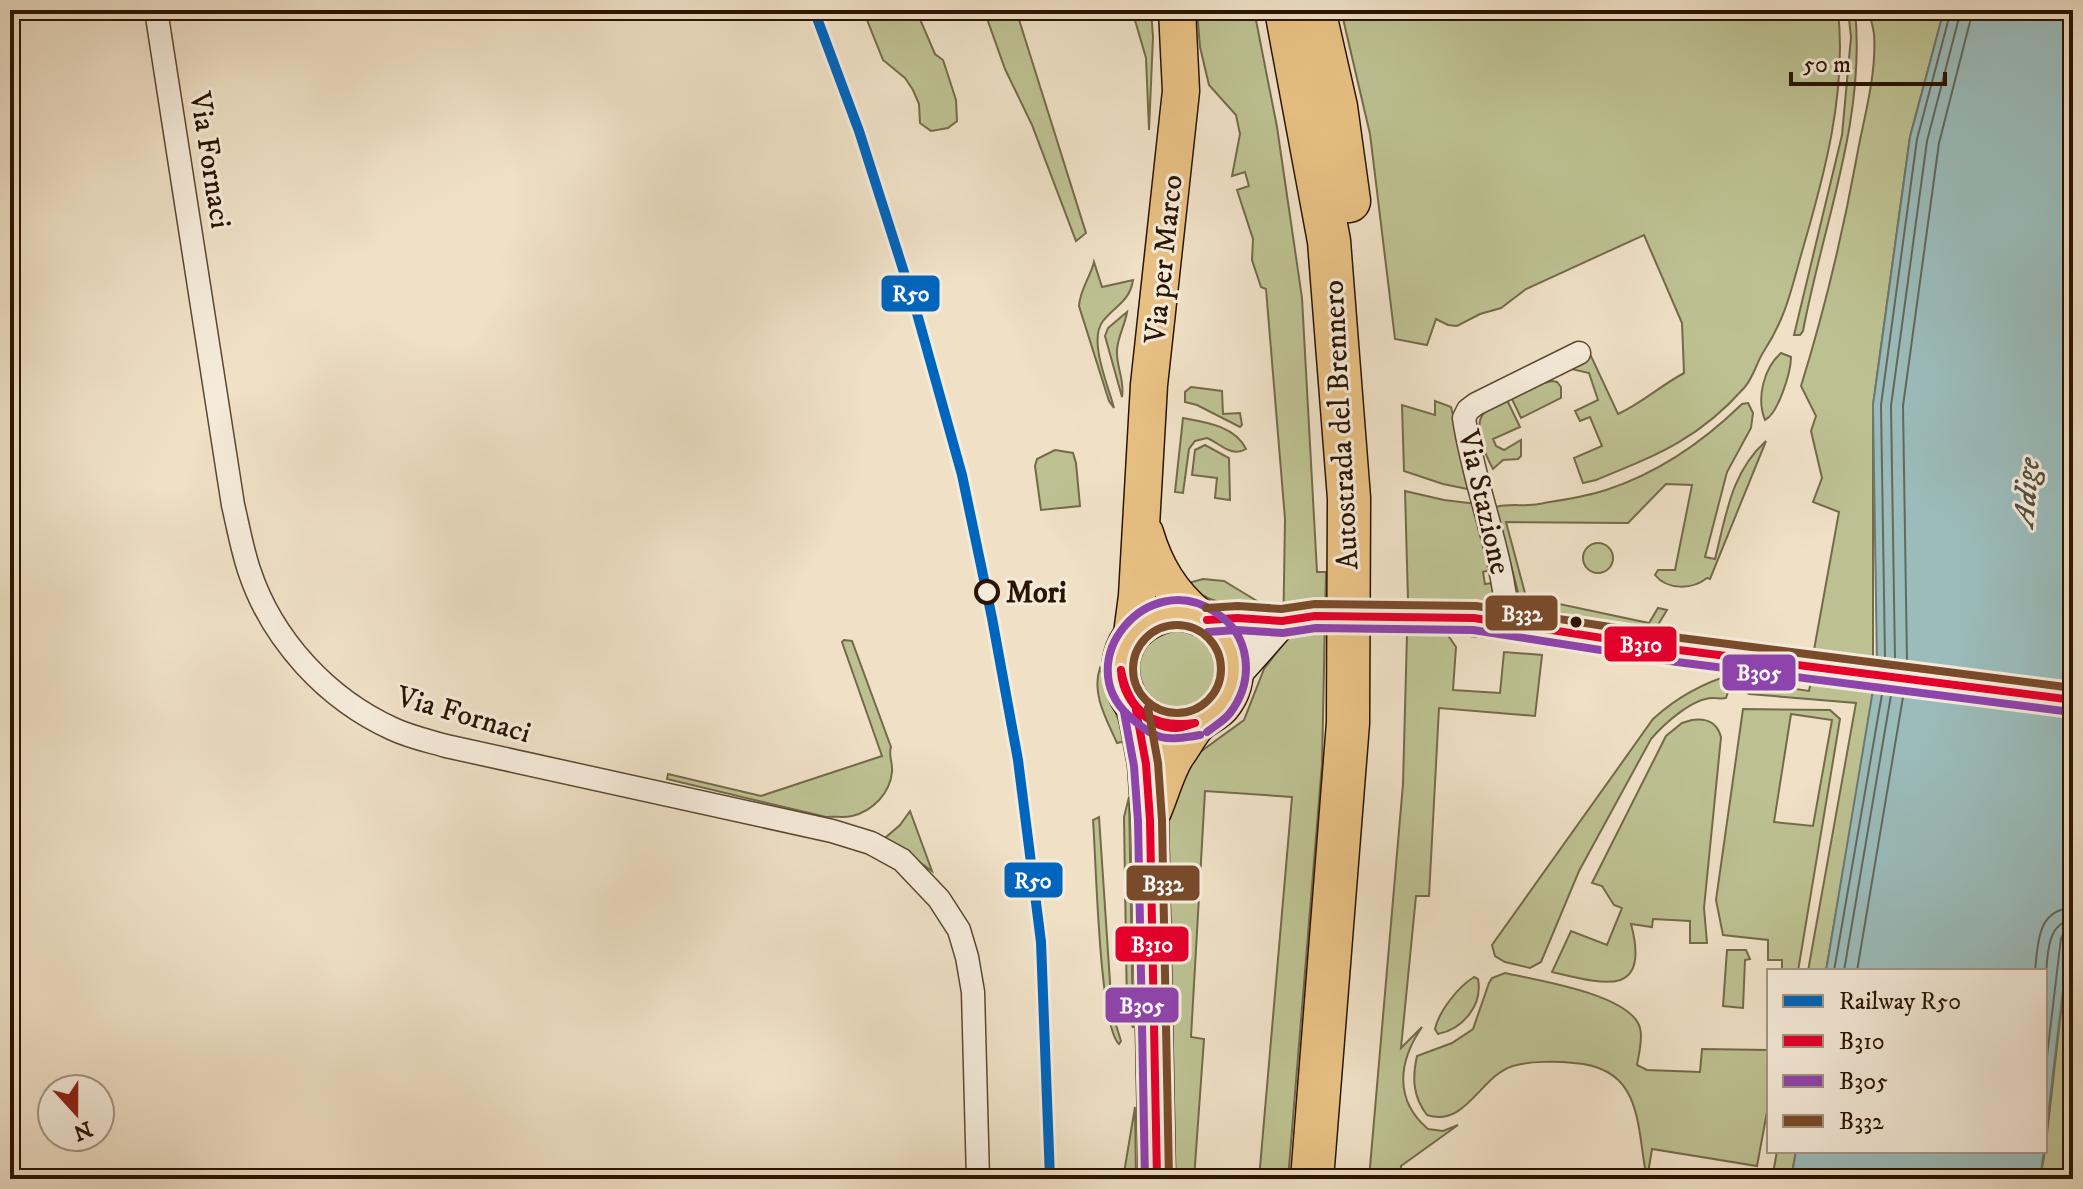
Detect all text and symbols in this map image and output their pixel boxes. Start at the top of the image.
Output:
scale bar [1791,36,1945,86]
text: 50 m [1803,50,1851,80]
street label: Via Fornaci [180,88,239,231]
street label: Via per Marco [1137,173,1192,346]
line badge: R50 [880,274,941,313]
street label: Autostrada del Brennero [1315,279,1368,571]
text: R50 [892,281,930,308]
street label: Via Stazione [1449,426,1518,578]
water label: Adige [2004,455,2050,531]
place label: Mori [1006,575,1067,612]
marker: Mori [975,580,999,604]
line badge: B332 [1484,594,1559,632]
text: B332 [1501,601,1544,628]
unlabelled marker [1568,614,1584,630]
line badge: B310 [1603,625,1678,663]
text: B310 [1620,632,1662,659]
line badge: B305 [1721,653,1797,692]
text: B305 [1737,660,1782,687]
street label: Via Fornaci [391,678,535,752]
line badge: R50 [1003,861,1064,899]
line badge: B332 [1125,864,1201,902]
text: R50 [1014,868,1052,895]
text: B332 [1142,871,1185,898]
line badge: B310 [1114,925,1190,963]
text: B310 [1131,932,1173,959]
legend [1767,969,2047,1153]
line badge: B305 [1104,986,1180,1024]
text: Railway R50 [1839,987,1961,1017]
text: B305 [1120,993,1165,1020]
text: B310 [1839,1027,1885,1057]
text: B305 [1839,1067,1888,1097]
north arrow [36,1073,116,1153]
text: B332 [1839,1107,1884,1137]
text: N [69,1114,96,1146]

